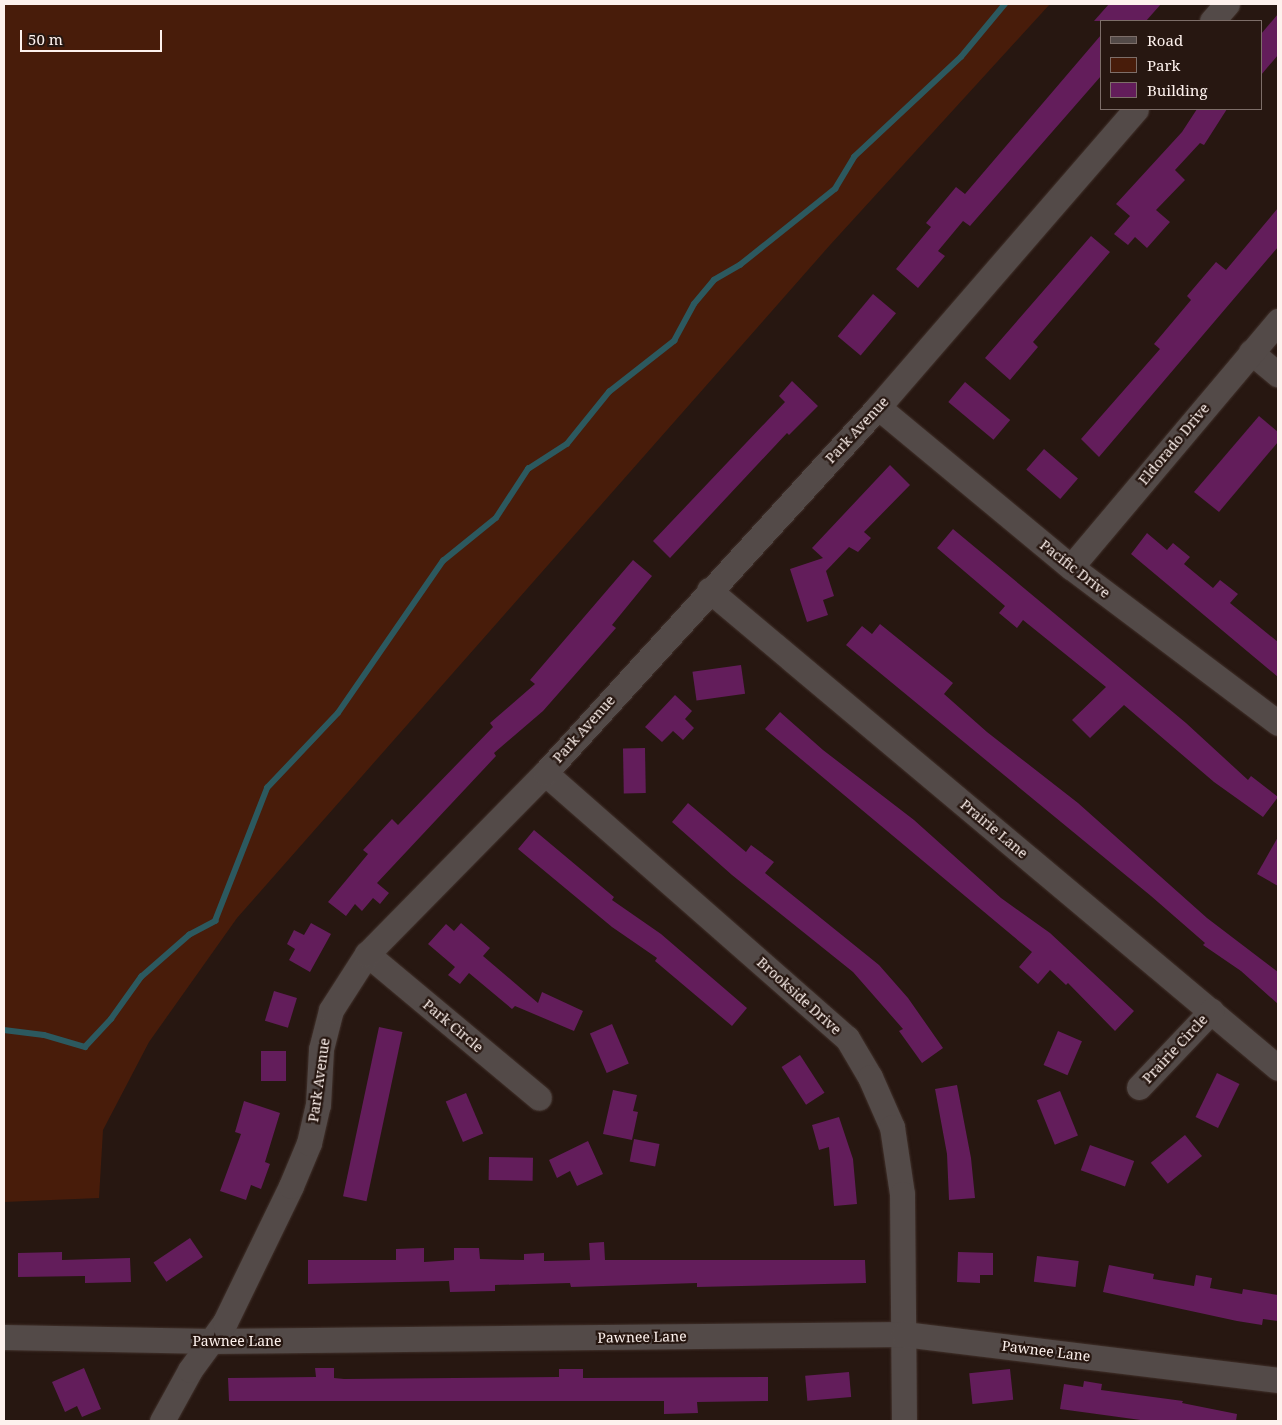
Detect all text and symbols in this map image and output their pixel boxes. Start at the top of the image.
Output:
scale bar [22,20,165,52]
legend [1100,20,1262,110]
text: 50 m [28,29,63,49]
text: Road [1147,30,1183,50]
text: Park [1147,55,1180,75]
text: Building [1147,80,1208,100]
street label: Park Avenue [822,393,892,467]
street label: Eldorado Drive [1135,400,1213,488]
street label: Pacific Drive [1037,536,1113,602]
street label: Park Avenue [549,692,619,766]
street label: Prairie Lane [957,796,1031,862]
street label: Brookside Drive [753,954,845,1038]
street label: Park Circle [420,996,486,1056]
street label: Prairie Circle [1139,1011,1211,1087]
street label: Park Avenue [305,1037,333,1123]
street label: Pawnee Lane [597,1328,687,1346]
street label: Pawnee Lane [192,1333,282,1349]
street label: Pawnee Lane [1001,1337,1091,1365]

